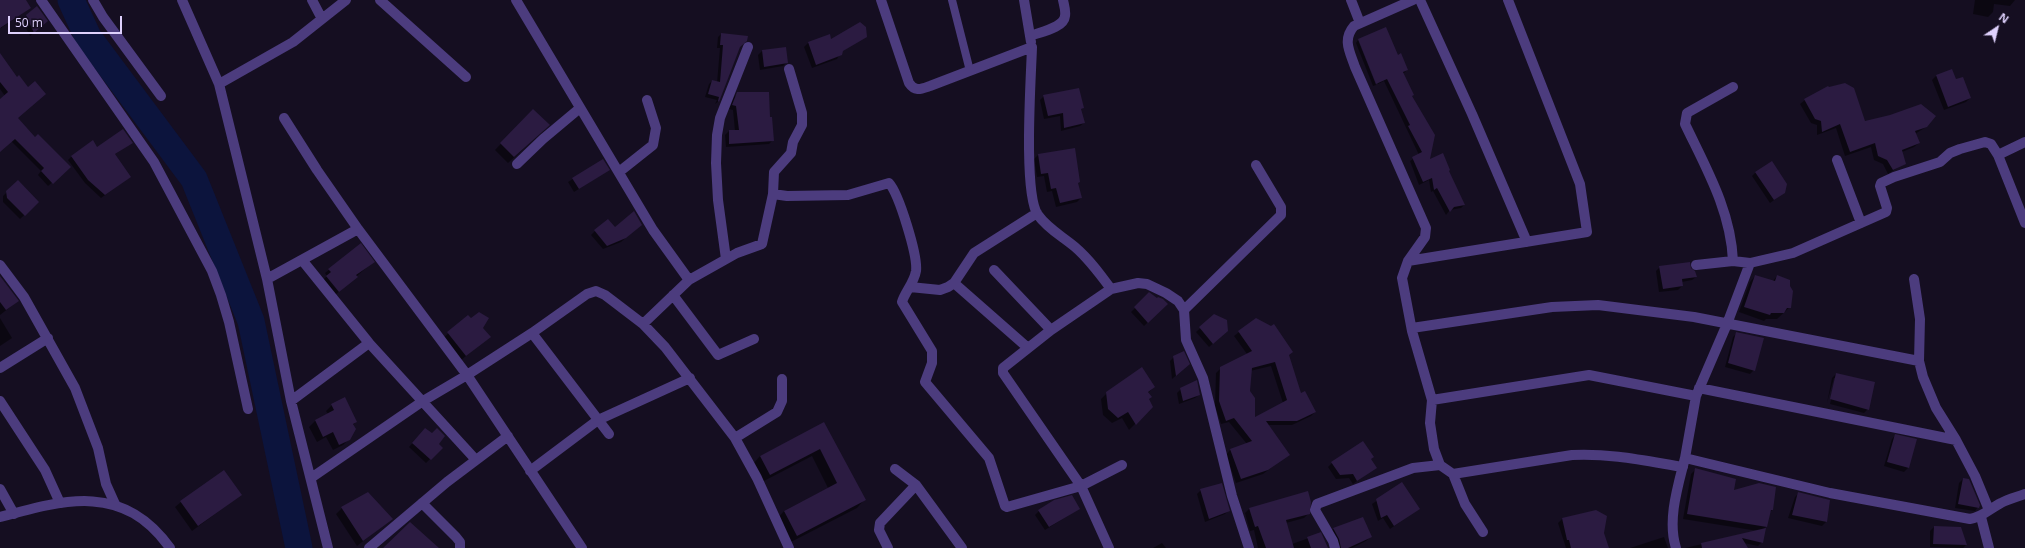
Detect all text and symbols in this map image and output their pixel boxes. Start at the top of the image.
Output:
scale bar [10,8,124,34]
north arrow [1977,8,2017,48]
text: N [1996,9,2012,26]
text: 50 m [15,14,43,31]

